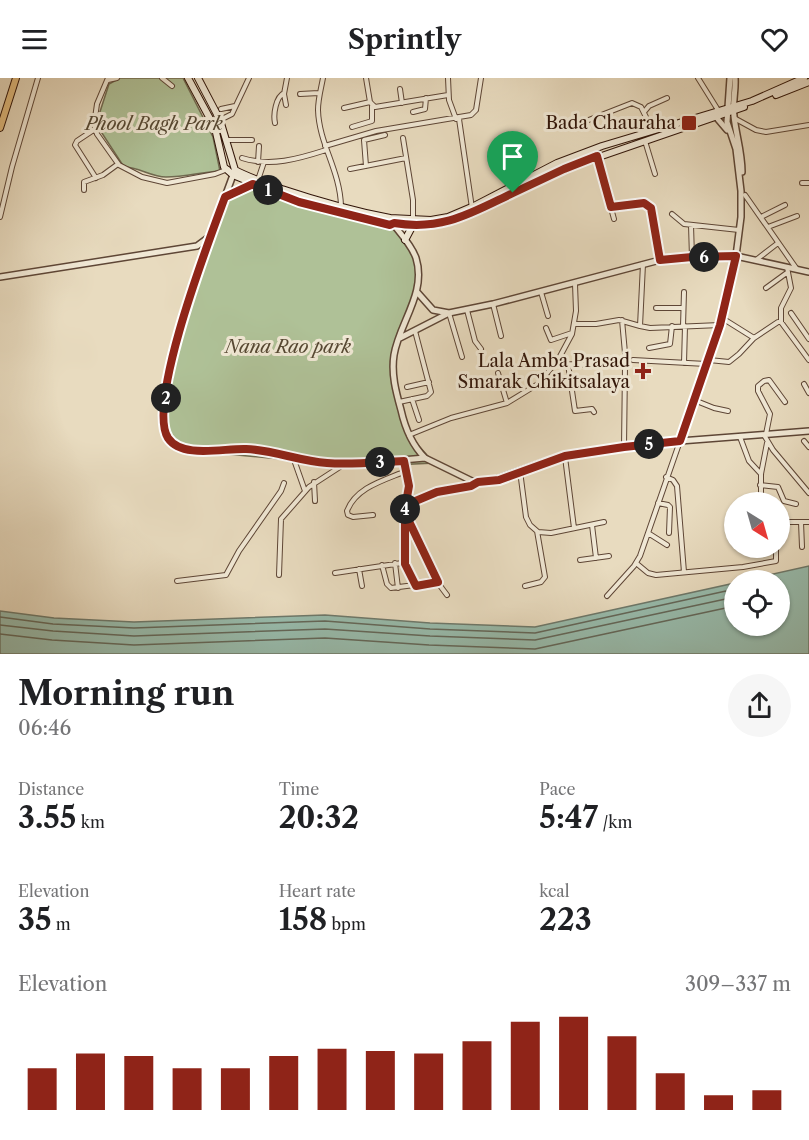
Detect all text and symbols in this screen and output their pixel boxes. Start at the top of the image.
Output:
icon: menu [18,23,51,56]
text: Sprintly [348,23,461,56]
icon: heart [758,23,791,56]
place label: Bada Chauraha [545,112,677,134]
park label: Phool Bagh Park [83,113,223,135]
marker: Bada Chauraha [680,114,698,132]
pin [487,131,538,193]
icon: arrive [496,140,529,173]
pin: 1 [253,175,283,205]
text: 1 [264,180,272,200]
pin: 6 [689,242,719,272]
text: 6 [699,247,709,267]
park label: Nana Rao park [223,336,352,358]
place label: Lala Amba Prasad Smarak Chikitsalaya [458,350,630,393]
marker: Lala Amba Prasad Smarak Chikitsalaya [634,362,652,380]
pin: 2 [151,383,181,413]
text: 2 [161,388,171,408]
pin: 5 [634,429,664,459]
text: 5 [645,434,653,454]
pin: 3 [365,447,395,477]
text: 3 [375,452,385,472]
north arrow [724,492,790,558]
map controls [724,492,790,636]
pin: 4 [390,494,420,524]
text: 4 [400,499,410,519]
button: locate [724,570,790,636]
text: Morning run [18,673,234,714]
button: share [728,674,791,737]
text: 06:46 [18,716,71,740]
text: Distance [18,779,84,799]
text: Time [279,779,319,799]
text: Pace [539,779,575,799]
text: 3.55 [18,799,76,836]
text: 20:32 [279,799,359,836]
text: 5:47 [539,799,598,836]
text: km [76,812,105,832]
text: /km [598,812,632,832]
text: Elevation [18,881,89,901]
text: Heart rate [279,881,356,901]
text: kcal [539,881,570,901]
text: 35 [18,901,52,938]
text: 158 [279,901,327,938]
text: 223 [539,901,592,938]
text: m [52,914,71,934]
text: bpm [327,914,366,934]
text: Elevation [18,972,107,996]
text: 309–337 m [685,972,791,996]

